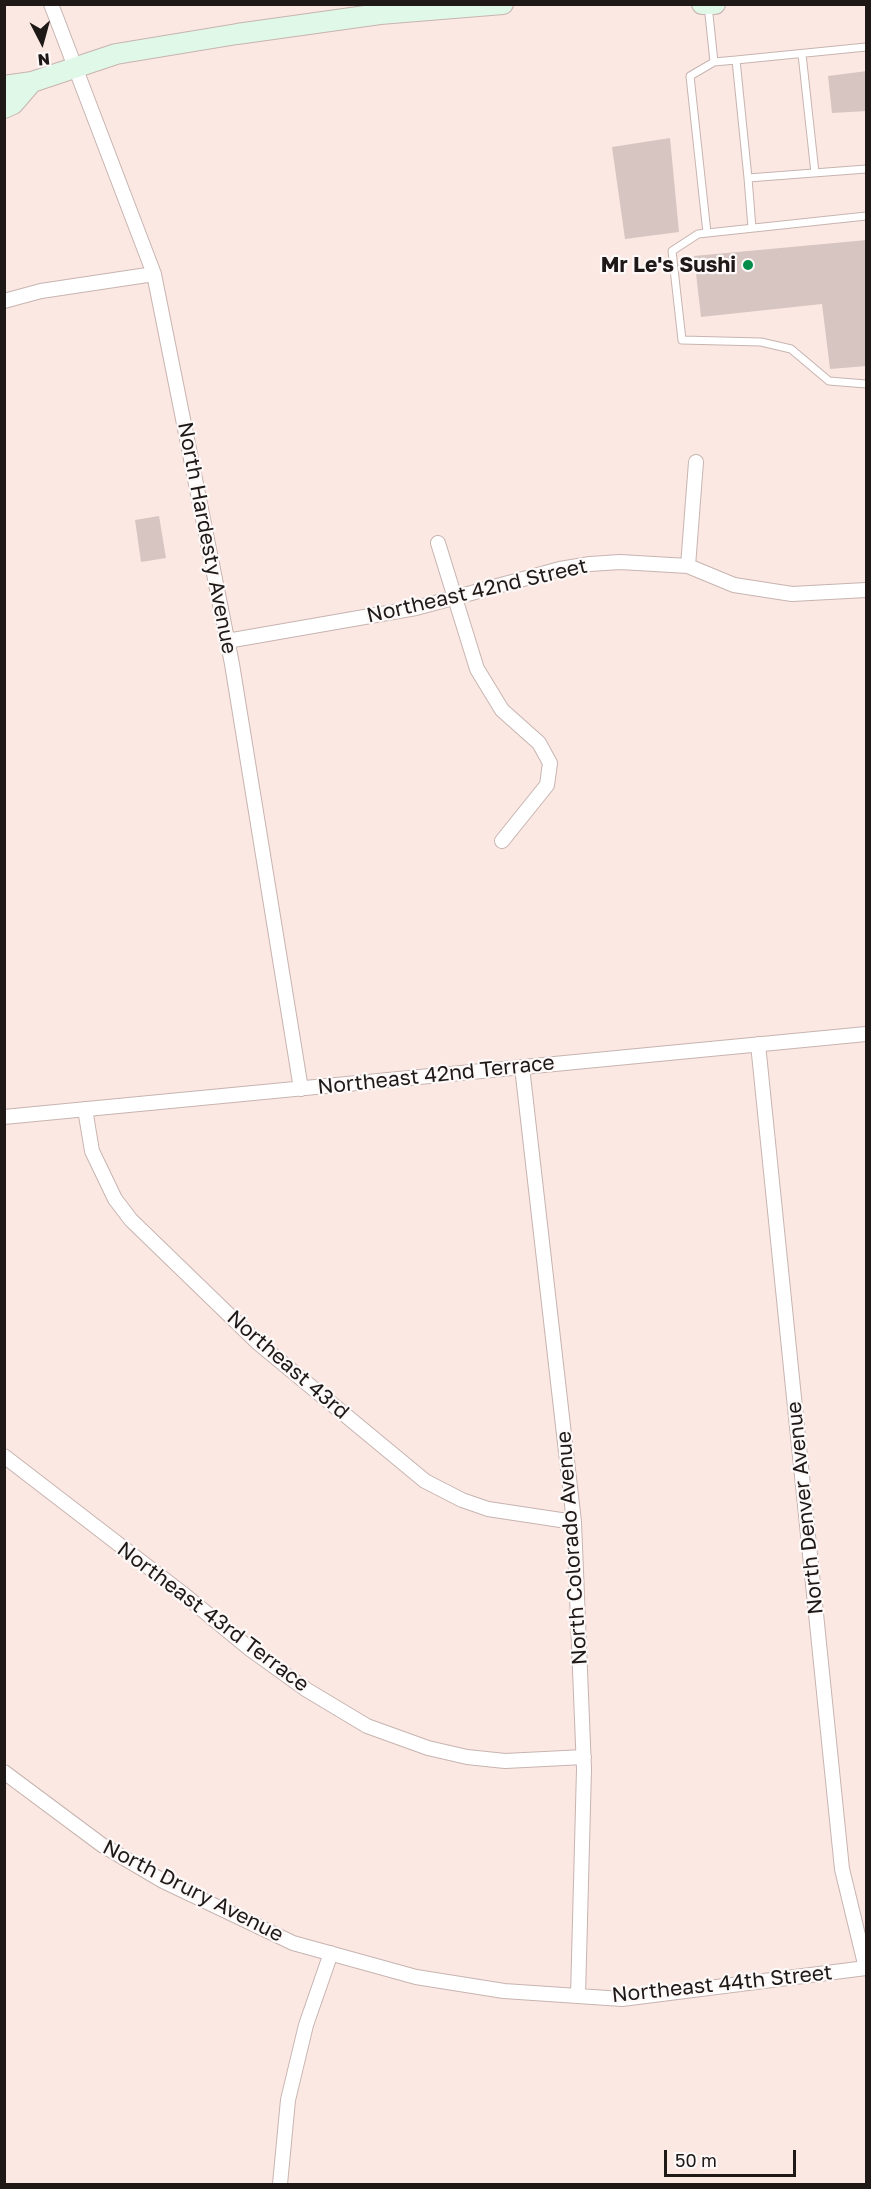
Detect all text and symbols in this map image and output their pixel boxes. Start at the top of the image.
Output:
north arrow [12,12,72,72]
text: N [37,49,51,70]
place label: Mr Le's Sushi [601,252,736,278]
marker: Mr Le's Sushi [741,258,755,272]
street label: North Hardesty Avenue [172,420,242,656]
street label: Northeast 42nd Street [364,553,590,629]
street label: Northeast 42nd Terrace [316,1050,556,1100]
street label: Northeast 43rd [222,1305,354,1425]
street label: North Denver Avenue [781,1400,829,1616]
street label: North Colorado Avenue [551,1430,593,1666]
street label: Northeast 43rd Terrace [112,1537,314,1697]
street label: North Drury Avenue [98,1835,288,1947]
street label: Northeast 44th Street [610,1960,834,2008]
scale bar [667,2138,799,2176]
text: 50 m [675,2149,717,2171]

